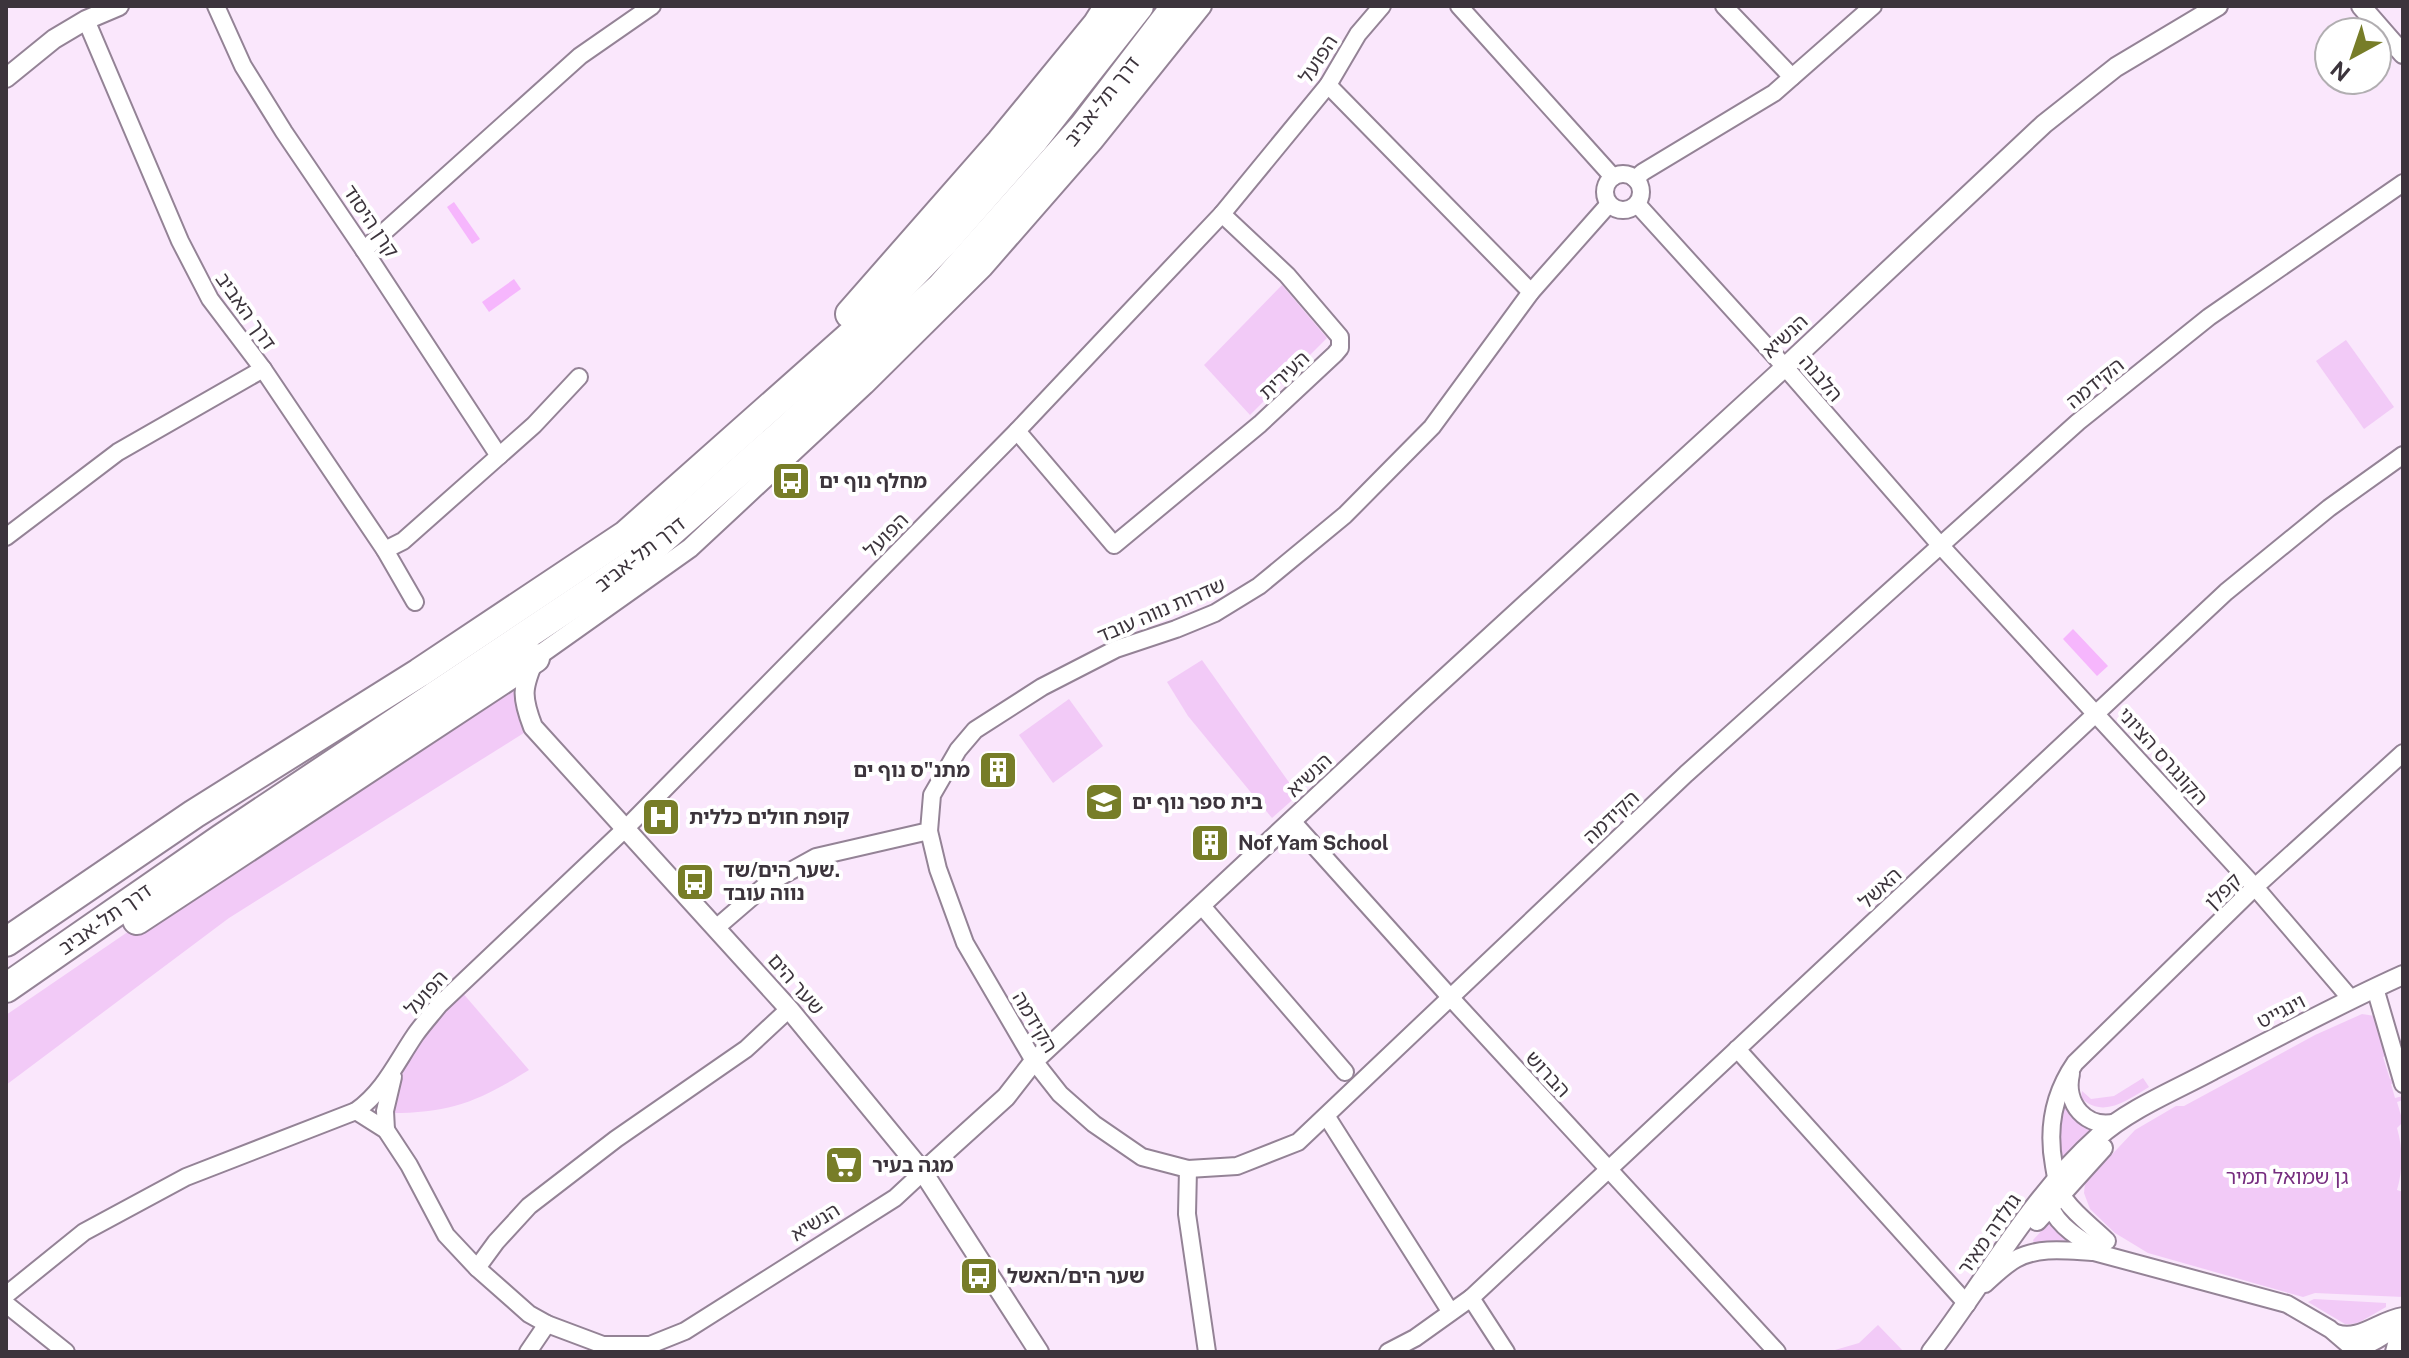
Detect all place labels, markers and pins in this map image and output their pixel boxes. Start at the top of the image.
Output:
bus stop icon: מחלף נוף ים [770,460,812,502]
place label: מחלף נוף ים [819,469,927,493]
building icon: מתנ"ס נוף ים [977,749,1019,791]
place label: מתנ"ס נוף ים [853,758,970,782]
school or university icon: בית ספר נוף ים [1083,781,1125,823]
place label: בית ספר נוף ים [1132,790,1263,814]
hospital icon: קופת חולים כללית [640,796,682,838]
place label: קופת חולים כללית [689,805,850,829]
building icon: Nof Yam School [1189,822,1231,864]
place label: Nof Yam School [1238,831,1389,855]
place label: שער הים/שד. נווה עובד [723,858,840,905]
bus stop icon: שער הים/שד. נווה עובד [674,861,716,903]
supermarket icon: מגה בעיר [823,1144,865,1186]
place label: מגה בעיר [872,1153,954,1177]
bus stop icon: שער הים/האשל [958,1255,1000,1297]
place label: שער הים/האשל [1007,1264,1145,1288]

